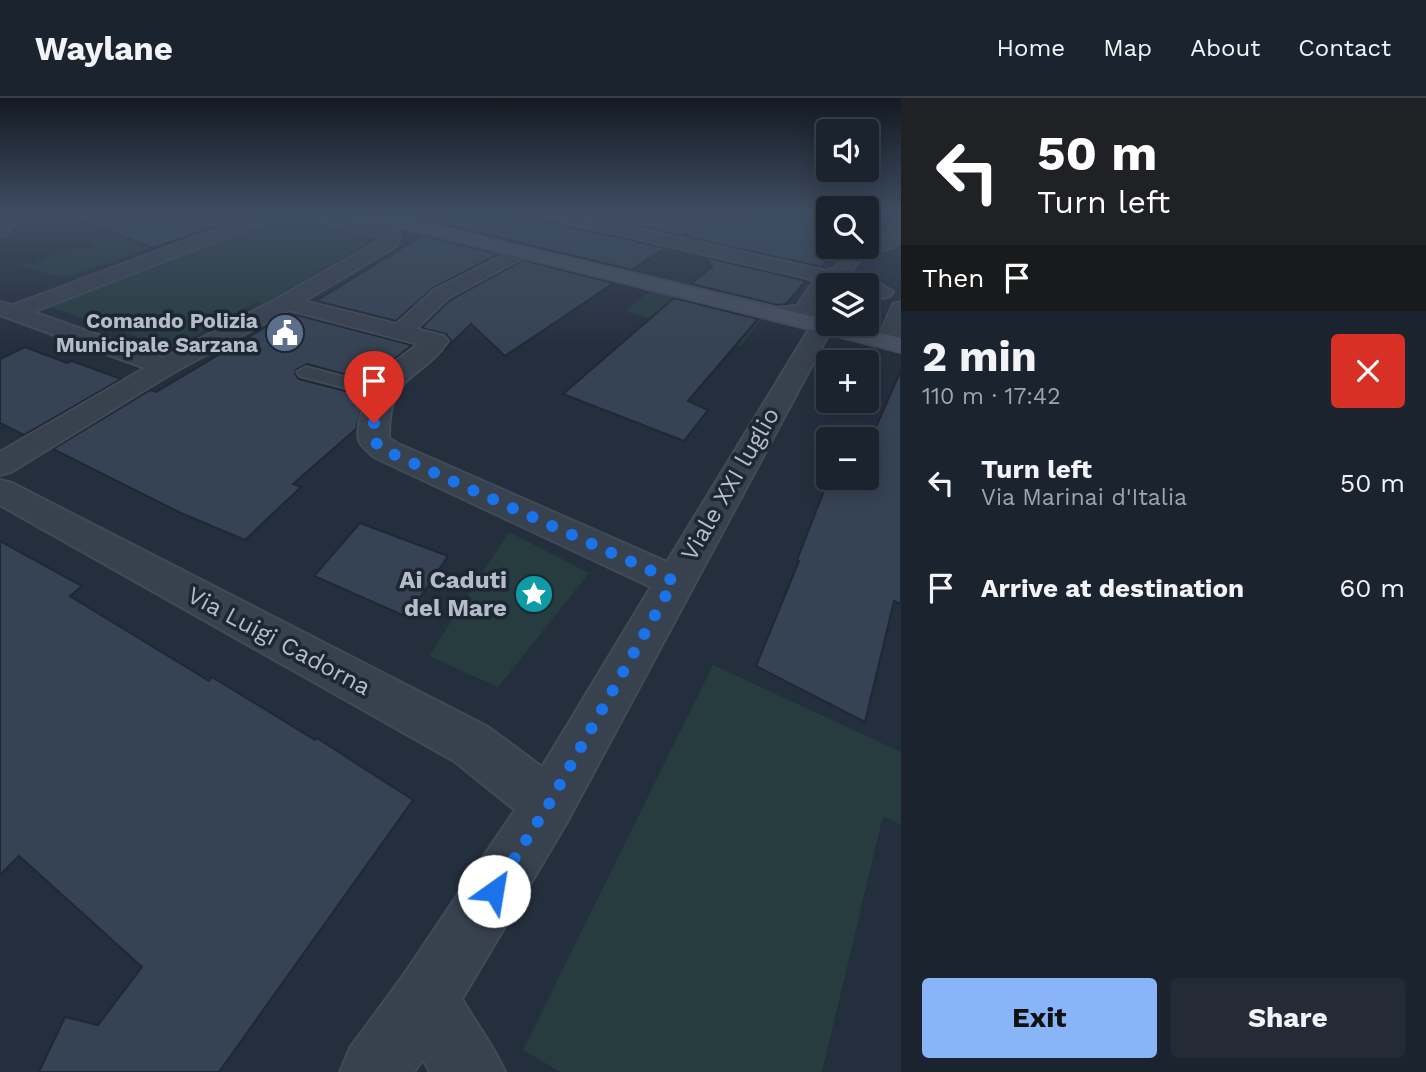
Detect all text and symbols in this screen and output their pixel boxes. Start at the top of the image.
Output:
text: Waylane [35,29,173,68]
text: Home [997,34,1065,62]
text: Map [1103,34,1152,62]
text: About [1190,34,1260,62]
text: Contact [1298,34,1391,62]
map controls [816,119,879,490]
button: sound [816,119,879,182]
text: 50 m [1037,124,1157,182]
icon: left [922,126,1013,217]
text: Turn left [1037,183,1170,221]
button: search [816,196,879,259]
icon: arrive [998,259,1036,297]
text: Then [922,263,984,293]
button: layers [816,273,879,336]
place label: Comando Polizia Municipale Sarzana [56,308,259,357]
public building icon: Comando Polizia Municipale Sarzana [264,312,306,354]
text: 2 min [922,332,1037,381]
button: close [1331,334,1405,408]
button: + [816,350,879,413]
pin [344,351,404,423]
icon: arrive [355,362,393,400]
text: 110 m · 17:42 [922,383,1061,410]
street label: Viale XXI luglio [675,403,785,565]
button: − [816,427,879,490]
text: Turn left [981,454,1092,484]
icon: left [922,464,960,502]
text: 50 m [1340,468,1405,498]
text: Via Marinai d'Italia [981,484,1187,511]
place label: Ai Caduti del Mare [399,566,507,622]
icon: arrive [922,569,960,607]
place icon: Ai Caduti del Mare [513,573,555,615]
text: Arrive at destination [981,573,1244,603]
text: 60 m [1339,573,1405,603]
street label: Via Luigi Cadorna [183,581,375,701]
position arrow [457,854,531,928]
button: Exit [922,978,1157,1058]
button: Share [1171,978,1405,1058]

